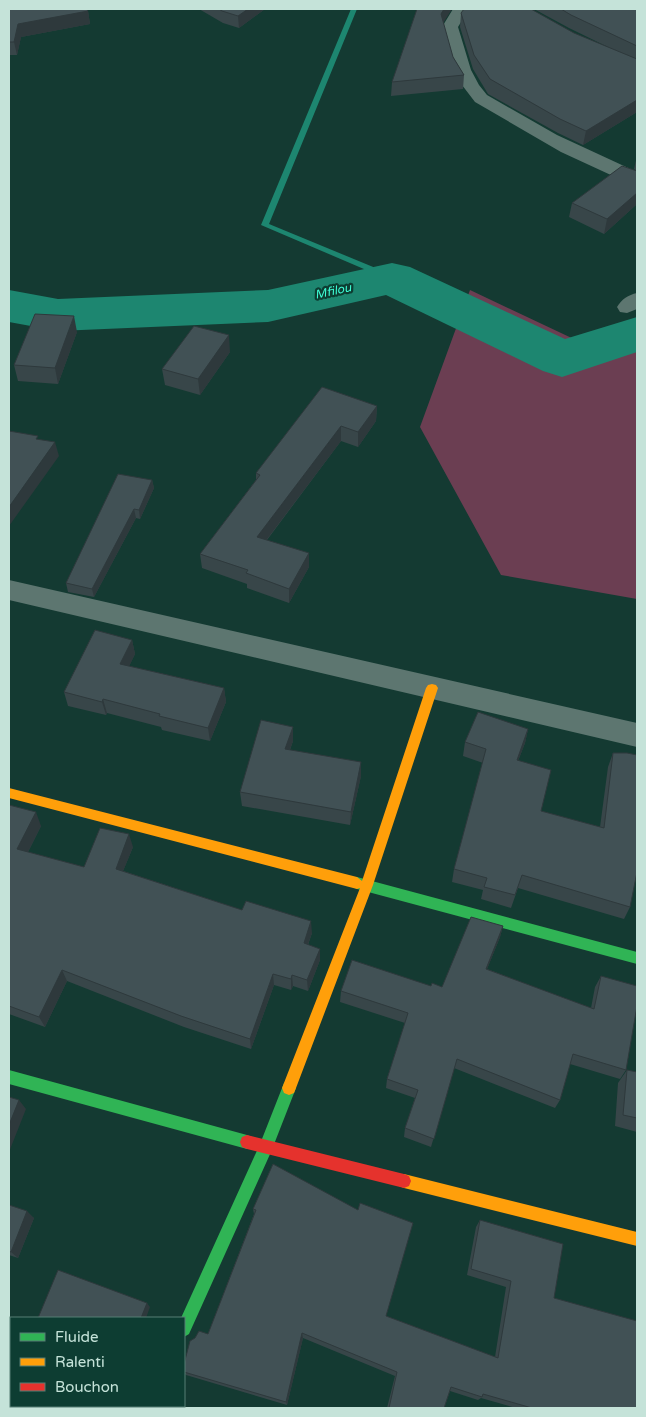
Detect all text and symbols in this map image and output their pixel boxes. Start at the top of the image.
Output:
water label: Mfilou [314,280,353,302]
legend [10,1317,185,1407]
text: Fluide [55,1328,99,1346]
text: Ralenti [55,1353,105,1371]
text: Bouchon [55,1378,119,1396]

